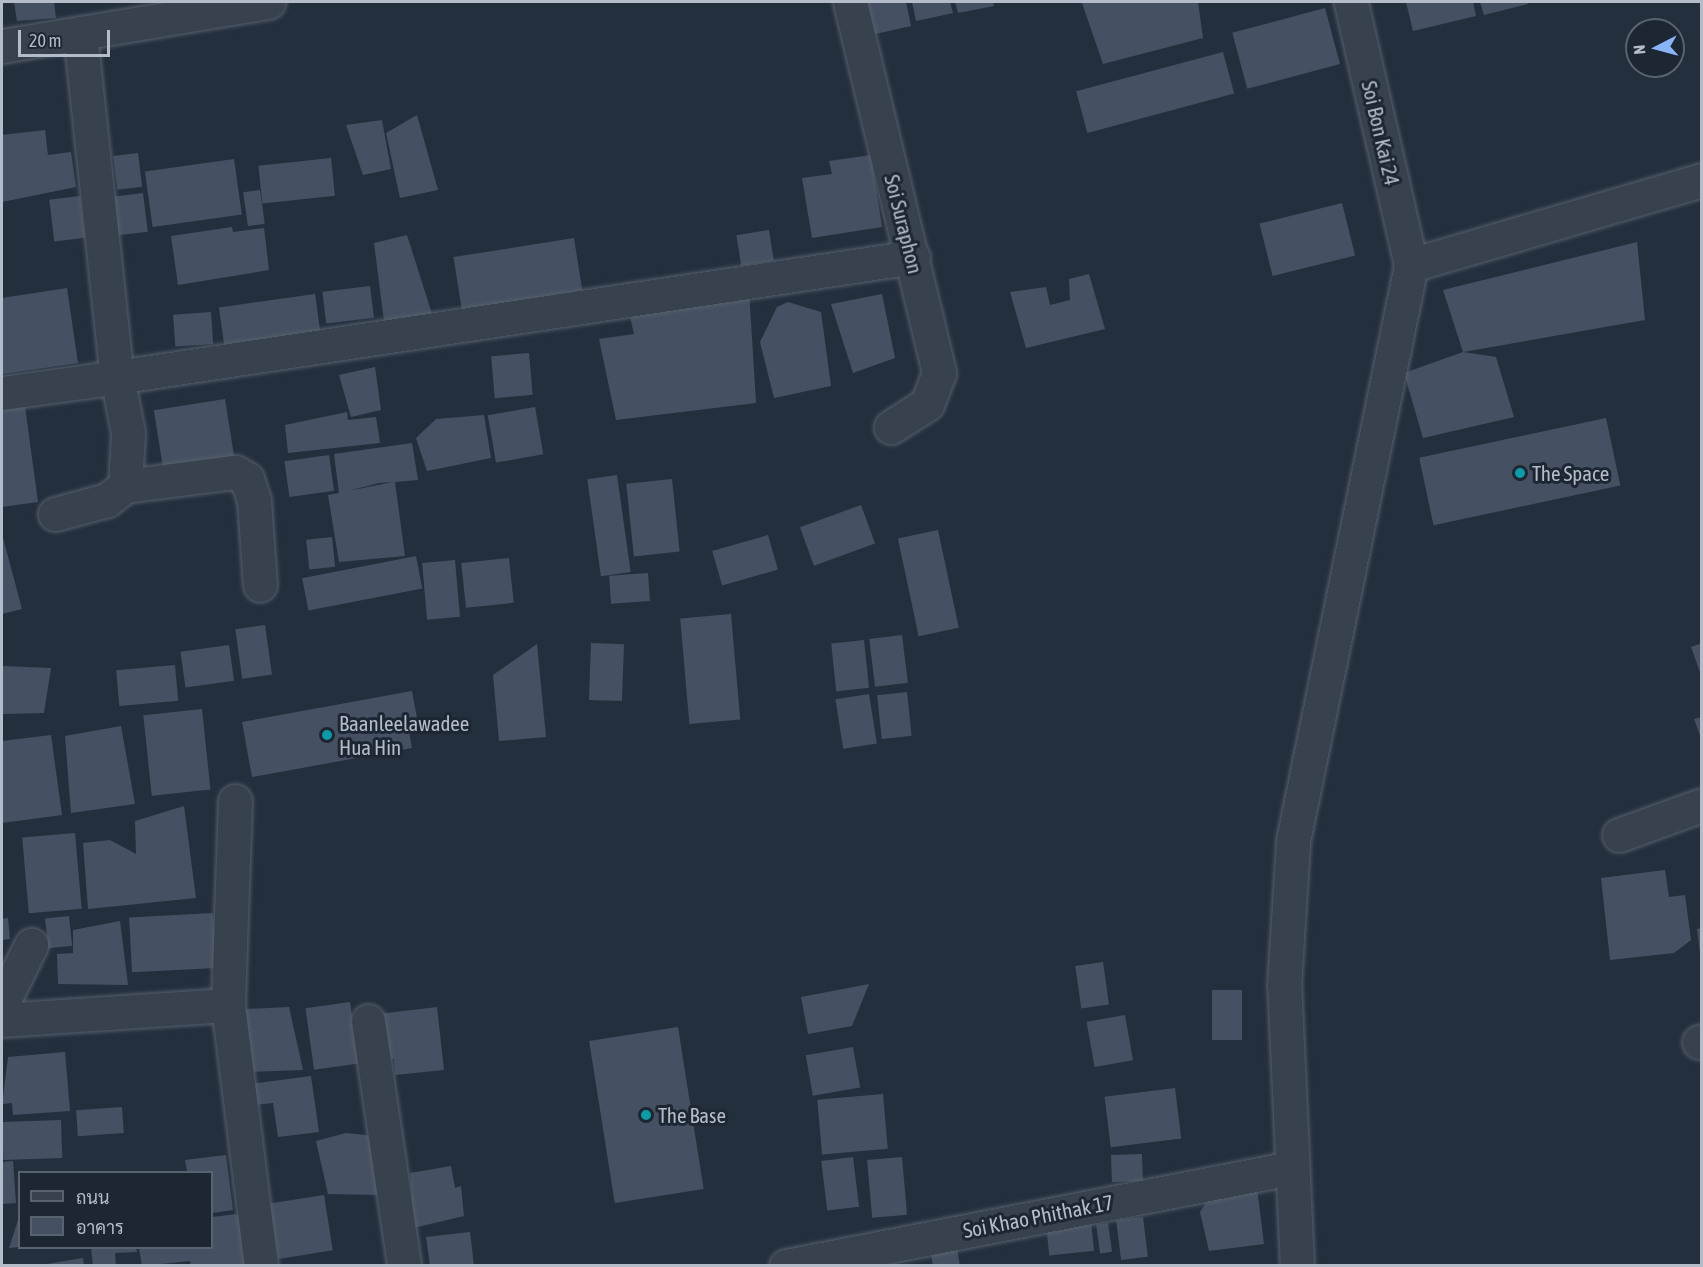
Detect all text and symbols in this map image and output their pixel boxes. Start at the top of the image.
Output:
scale bar [21,18,112,56]
north arrow [1625,18,1685,78]
text: 20 m [29,30,61,51]
text: N [1630,44,1649,55]
street label: Soi Bon Kai 24 [1357,78,1405,188]
street label: Soi Suraphon [880,172,928,276]
place label: The Space [1532,460,1609,486]
marker: The Space [1513,466,1527,480]
place label: Baanleelawadee Hua Hin [339,710,469,760]
marker: Baanleelawadee Hua Hin [320,728,334,742]
place label: The Base [658,1102,726,1128]
marker: The Base [639,1108,653,1122]
legend [18,1171,213,1249]
text: ถนน [76,1187,109,1208]
street label: Soi Khao Phithak 17 [961,1189,1115,1243]
text: อาคาร [76,1217,124,1238]

